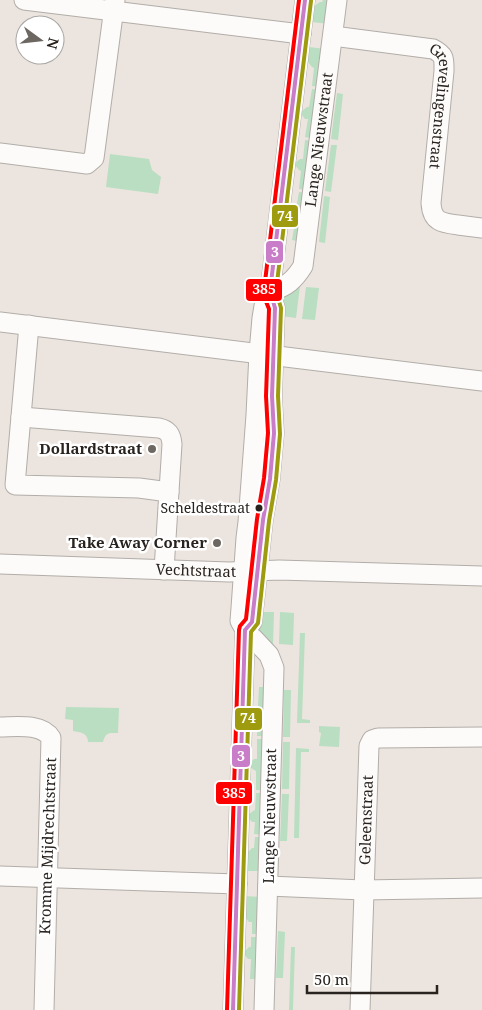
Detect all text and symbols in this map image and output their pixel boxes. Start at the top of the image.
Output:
north arrow [15,15,65,65]
text: N [42,36,64,51]
street label: Grevelingenstraat [425,38,455,170]
street label: Lange Nieuwstraat [300,71,337,208]
line badge: 74 [271,204,299,228]
text: 74 [277,206,293,225]
line badge: 3 [265,240,284,264]
text: 3 [271,242,279,261]
line badge: 385 [245,278,283,302]
text: 385 [252,279,276,298]
place label: Dollardstraat [39,438,142,458]
marker: Dollardstraat [146,443,158,455]
place label: Scheldestraat [160,498,250,517]
marker: Scheldestraat [254,503,264,513]
place label: Take Away Corner [68,532,207,552]
marker: Take Away Corner [211,537,223,549]
street label: Vechtstraat [155,558,236,581]
line badge: 74 [234,707,263,731]
text: 74 [240,708,256,727]
line badge: 3 [231,744,251,768]
text: 3 [237,746,245,765]
street label: Lange Nieuwstraat [258,748,280,884]
street label: Kromme Mijdrechtstraat [34,757,60,935]
street label: Geleenstraat [354,775,377,865]
line badge: 385 [215,781,253,805]
text: 385 [222,783,246,802]
scale bar [307,962,437,994]
text: 50 m [314,969,349,989]

